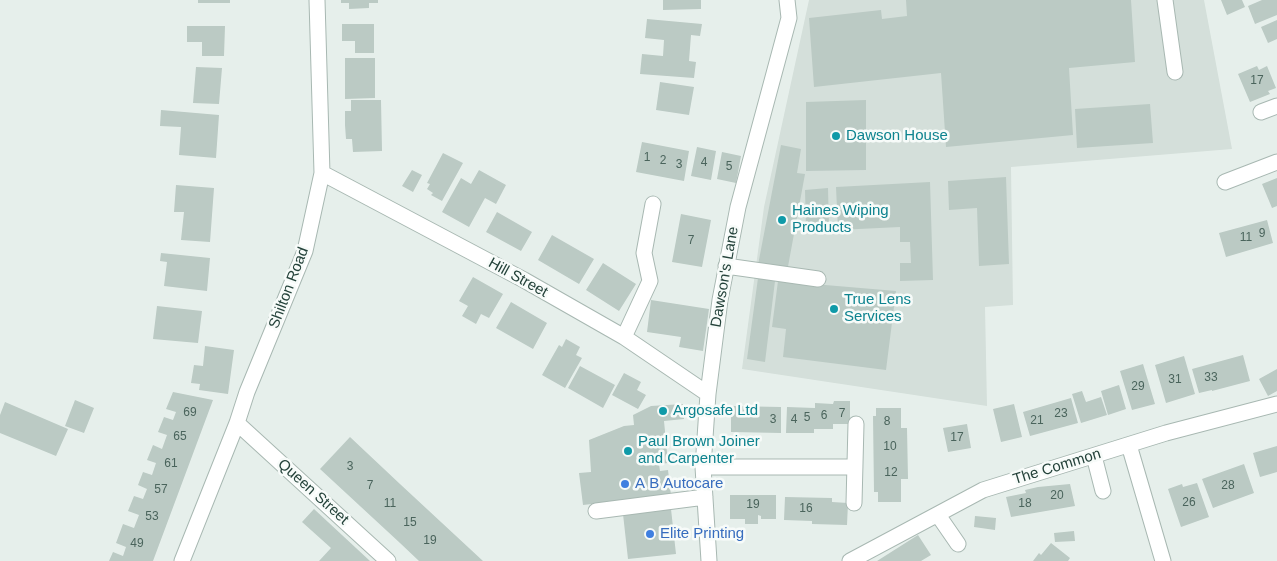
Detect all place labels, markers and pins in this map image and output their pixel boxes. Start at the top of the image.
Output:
place label: Dawson House [846,127,948,145]
marker: Dawson House [830,130,842,142]
place label: Haines Wiping Products [792,202,889,237]
marker: Haines Wiping Products [776,214,788,226]
place label: True Lens Services [844,291,911,326]
marker: True Lens Services [828,303,840,315]
place label: Argosafe Ltd [673,402,758,420]
marker: Argosafe Ltd [657,405,669,417]
place label: Paul Brown Joiner and Carpenter [638,433,760,468]
marker: Paul Brown Joiner and Carpenter [622,445,634,457]
place label: A B Autocare [635,475,723,493]
marker: A B Autocare [619,478,631,490]
place label: Elite Printing [660,525,744,543]
marker: Elite Printing [644,528,656,540]

